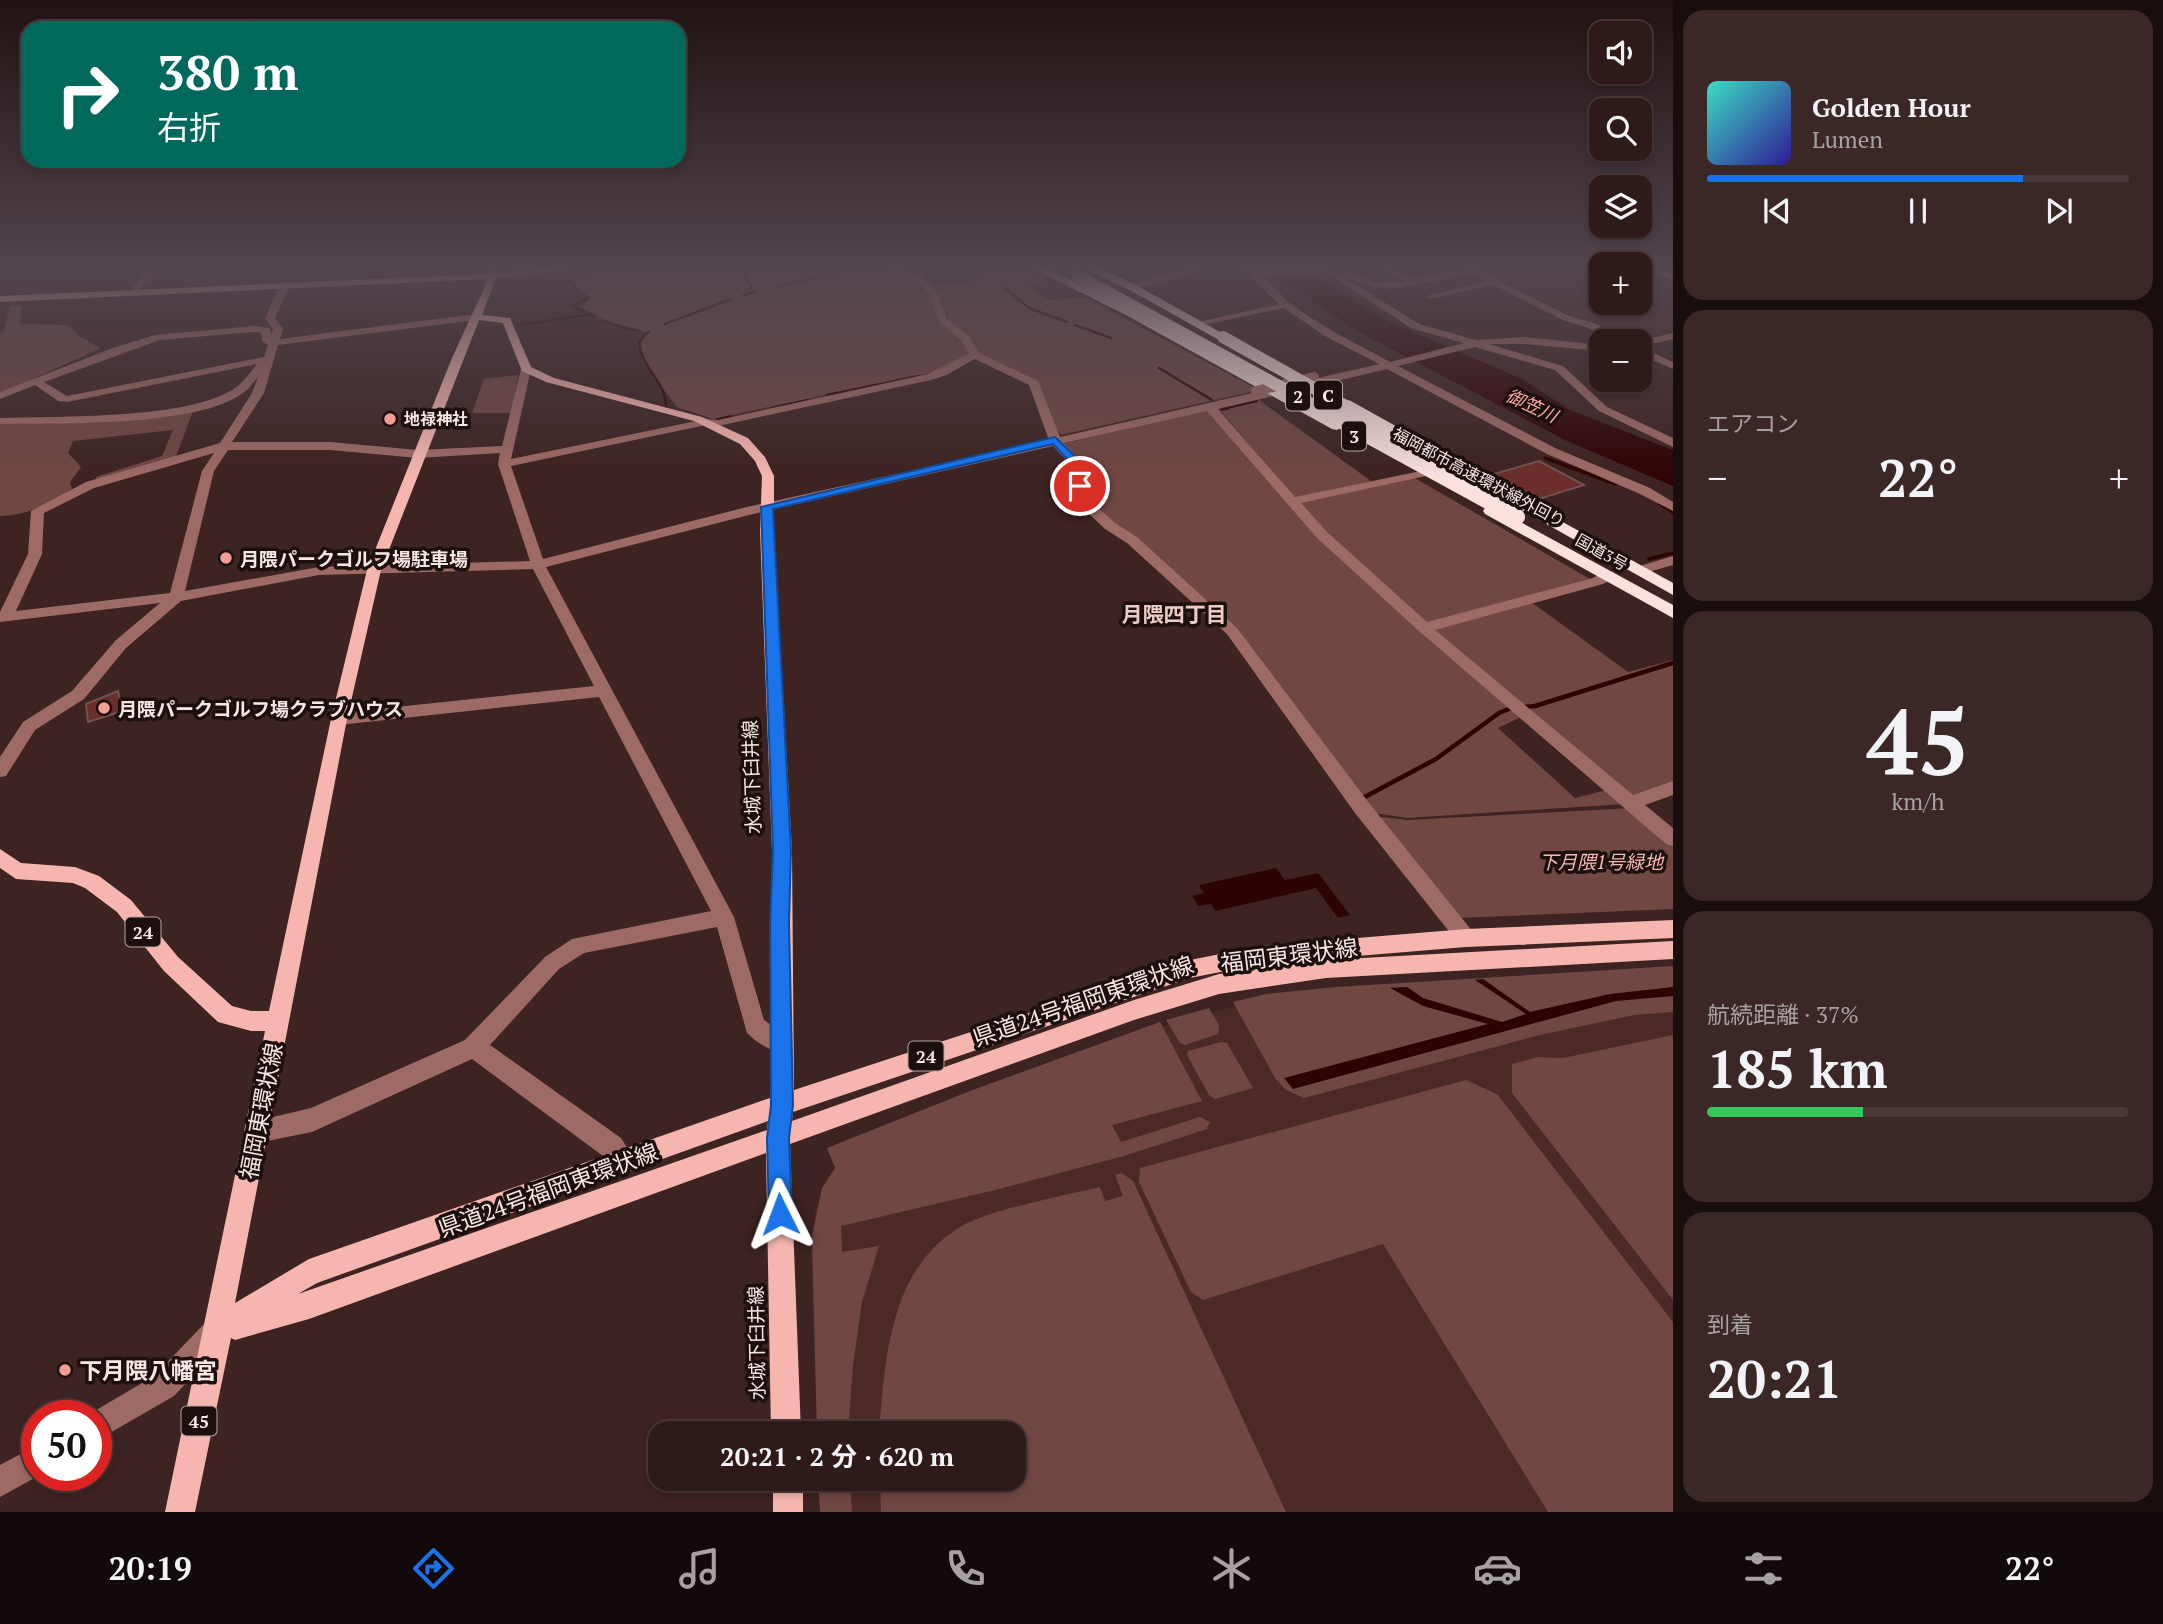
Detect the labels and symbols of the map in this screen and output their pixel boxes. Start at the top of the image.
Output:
road number: C [1314,380,1342,410]
road number: 2 [1286,382,1310,410]
water label: 御笠川 [1502,383,1563,428]
place label: 地禄神社 [404,408,468,430]
marker: 地禄神社 [382,411,398,427]
road number: 3 [1342,422,1366,450]
street label: 福岡都市高速環状線外回り [1389,422,1569,532]
pin [1050,456,1110,516]
street label: 国道3号 [1572,529,1632,575]
place label: 月隈パークゴルフ場駐車場 [240,546,468,571]
marker: 月隈パークゴルフ場駐車場 [218,550,234,566]
district label: 月隈四丁目 [1122,600,1227,628]
place label: 月隈パークゴルフ場クラブハウス [118,696,403,721]
marker: 月隈パークゴルフ場クラブハウス [96,700,112,716]
street label: 水城下臼井線 [737,720,765,834]
park label: 下月隈1号緑地 [1539,849,1665,874]
road number: 24 [125,917,160,946]
street label: 福岡東環状線 [1219,931,1359,979]
street label: 県道24号福岡東環状線 [968,949,1198,1053]
street label: 福岡東環状線 [233,1040,289,1182]
road number: 24 [908,1042,944,1070]
street label: 県道24号福岡東環状線 [434,1136,662,1244]
position arrow [743,1177,817,1251]
street label: 水城下臼井線 [743,1286,769,1400]
place label: 下月隈八幡宮 [79,1355,217,1386]
marker: 下月隈八幡宮 [57,1362,73,1378]
speed limit sign: 50 [21,1400,112,1491]
road number: 45 [182,1406,216,1436]

